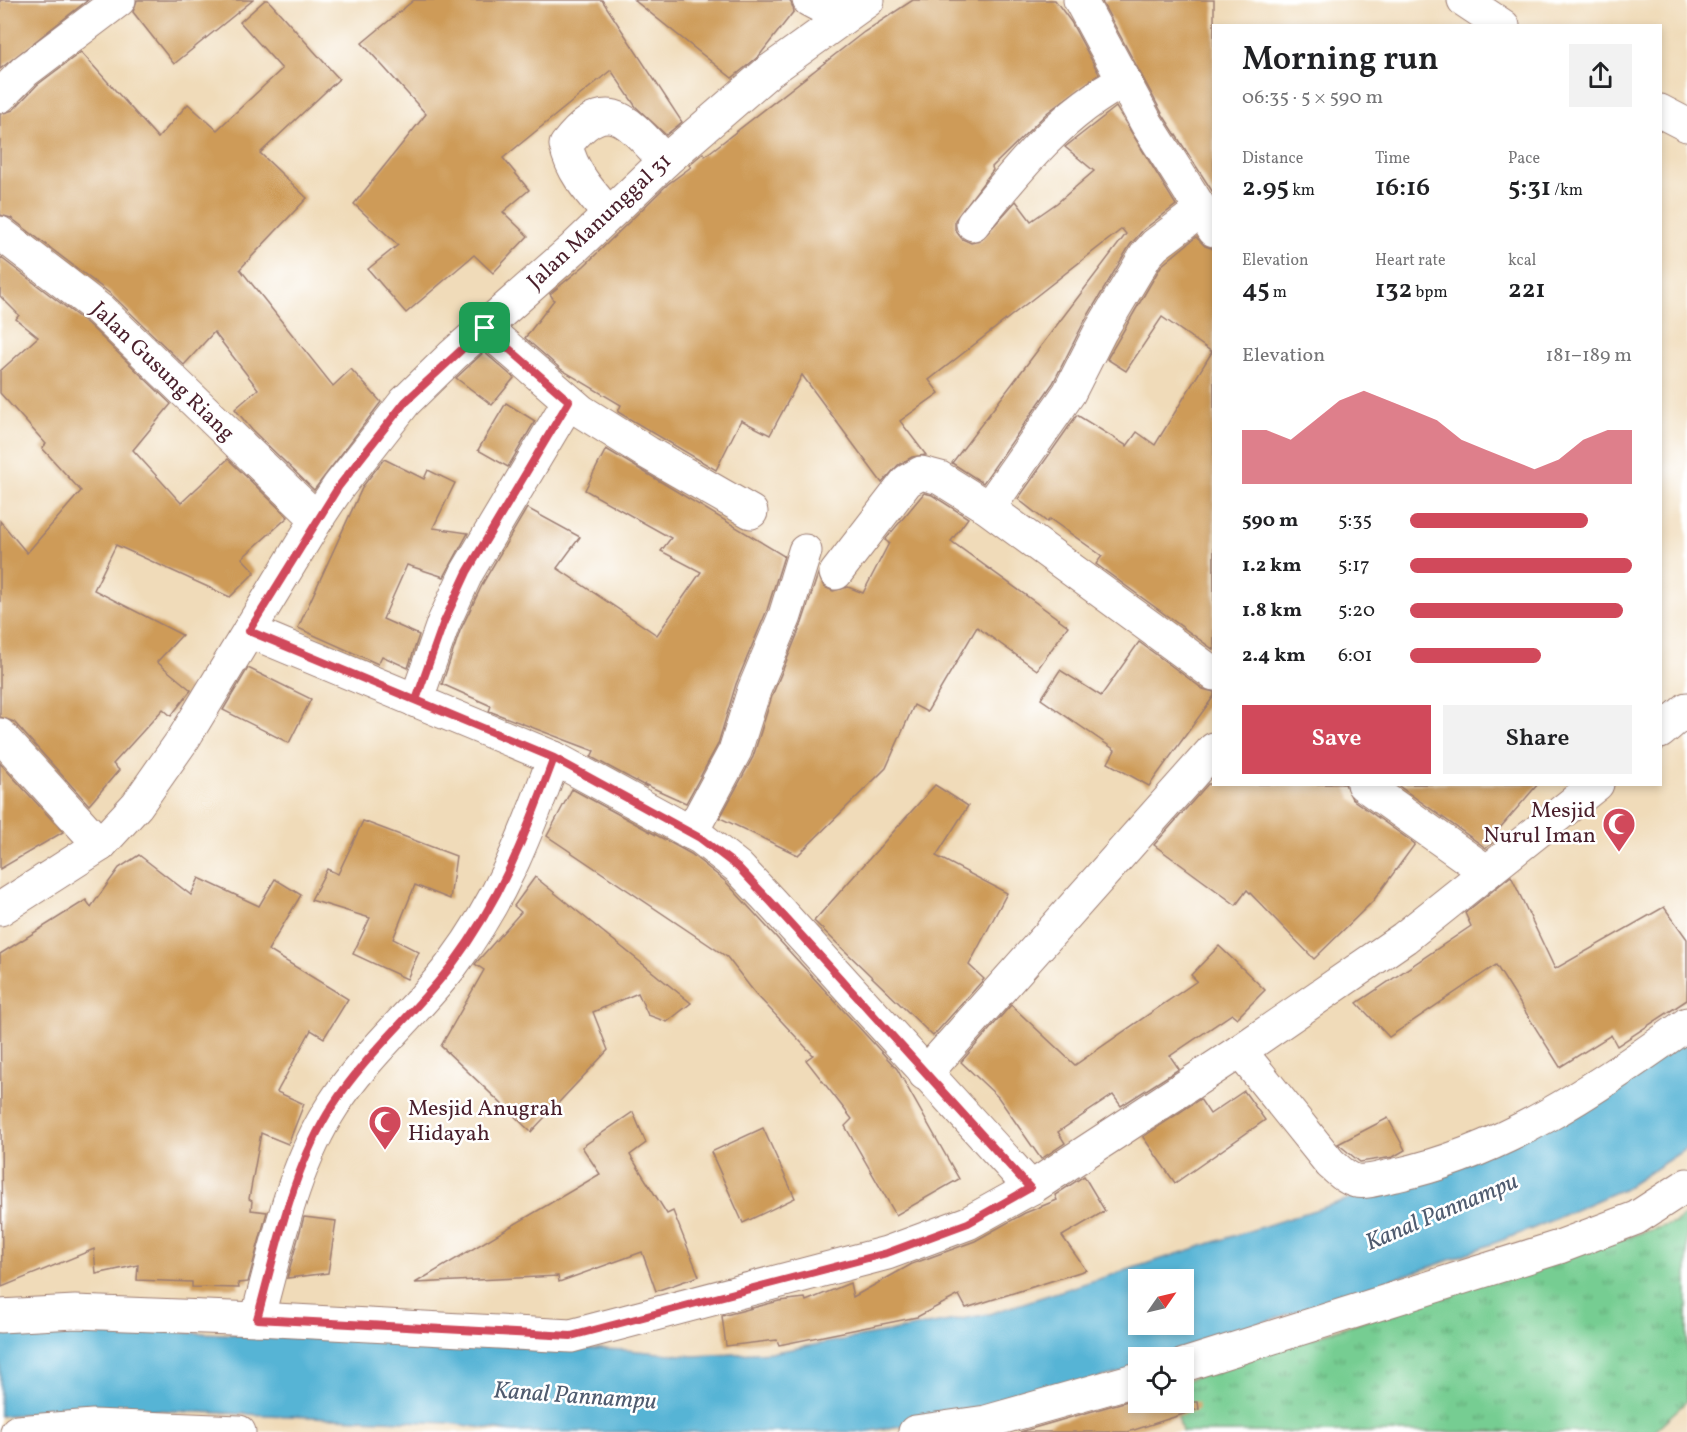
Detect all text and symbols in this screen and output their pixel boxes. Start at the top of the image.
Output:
text: Morning run [1242,38,1439,84]
button: share [1569,44,1632,107]
text: 06:35 · 5 × 590 m [1242,84,1383,112]
street label: Jalan Manunggal 31 [521,147,679,297]
text: Distance [1242,148,1303,170]
text: Time [1375,148,1410,170]
text: Pace [1508,148,1540,170]
text: 2.95 [1242,170,1289,206]
text: 16:16 [1375,170,1430,206]
text: 5:31 [1508,170,1551,206]
text: km [1289,180,1315,202]
text: /km [1551,180,1583,202]
text: Elevation [1242,250,1309,272]
text: Heart rate [1375,250,1446,272]
text: kcal [1508,250,1536,272]
text: 45 [1242,272,1270,308]
text: 132 [1375,272,1412,308]
text: 221 [1508,272,1546,308]
text: m [1270,282,1287,304]
text: bpm [1412,282,1448,304]
street label: Jalan Gusung Riang [83,295,241,449]
pin [459,302,510,353]
icon: arrive [468,311,501,344]
text: Elevation [1242,342,1325,370]
text: 181–189 m [1546,342,1632,370]
text: 590 m [1242,507,1298,535]
text: 5:35 [1338,507,1372,535]
text: 1.2 km [1242,552,1302,580]
text: 5:17 [1338,552,1370,580]
text: 1.8 km [1242,597,1302,625]
text: 5:20 [1338,597,1375,625]
text: 2.4 km [1242,642,1306,670]
text: 6:01 [1338,642,1373,670]
button: Save [1242,705,1431,774]
button: Share [1443,705,1632,774]
place label: Mesjid Nurul Iman [1483,796,1596,852]
mosque icon: Mesjid Nurul Iman [1601,806,1637,853]
place label: Mesjid Anugrah Hidayah [408,1094,563,1150]
mosque icon: Mesjid Anugrah Hidayah [367,1104,403,1151]
water label: Kanal Pannampu [1360,1165,1524,1261]
north arrow [1128,1269,1194,1335]
map controls [1128,1269,1194,1413]
button: locate [1128,1347,1194,1413]
water label: Kanal Pannampu [492,1374,658,1420]

